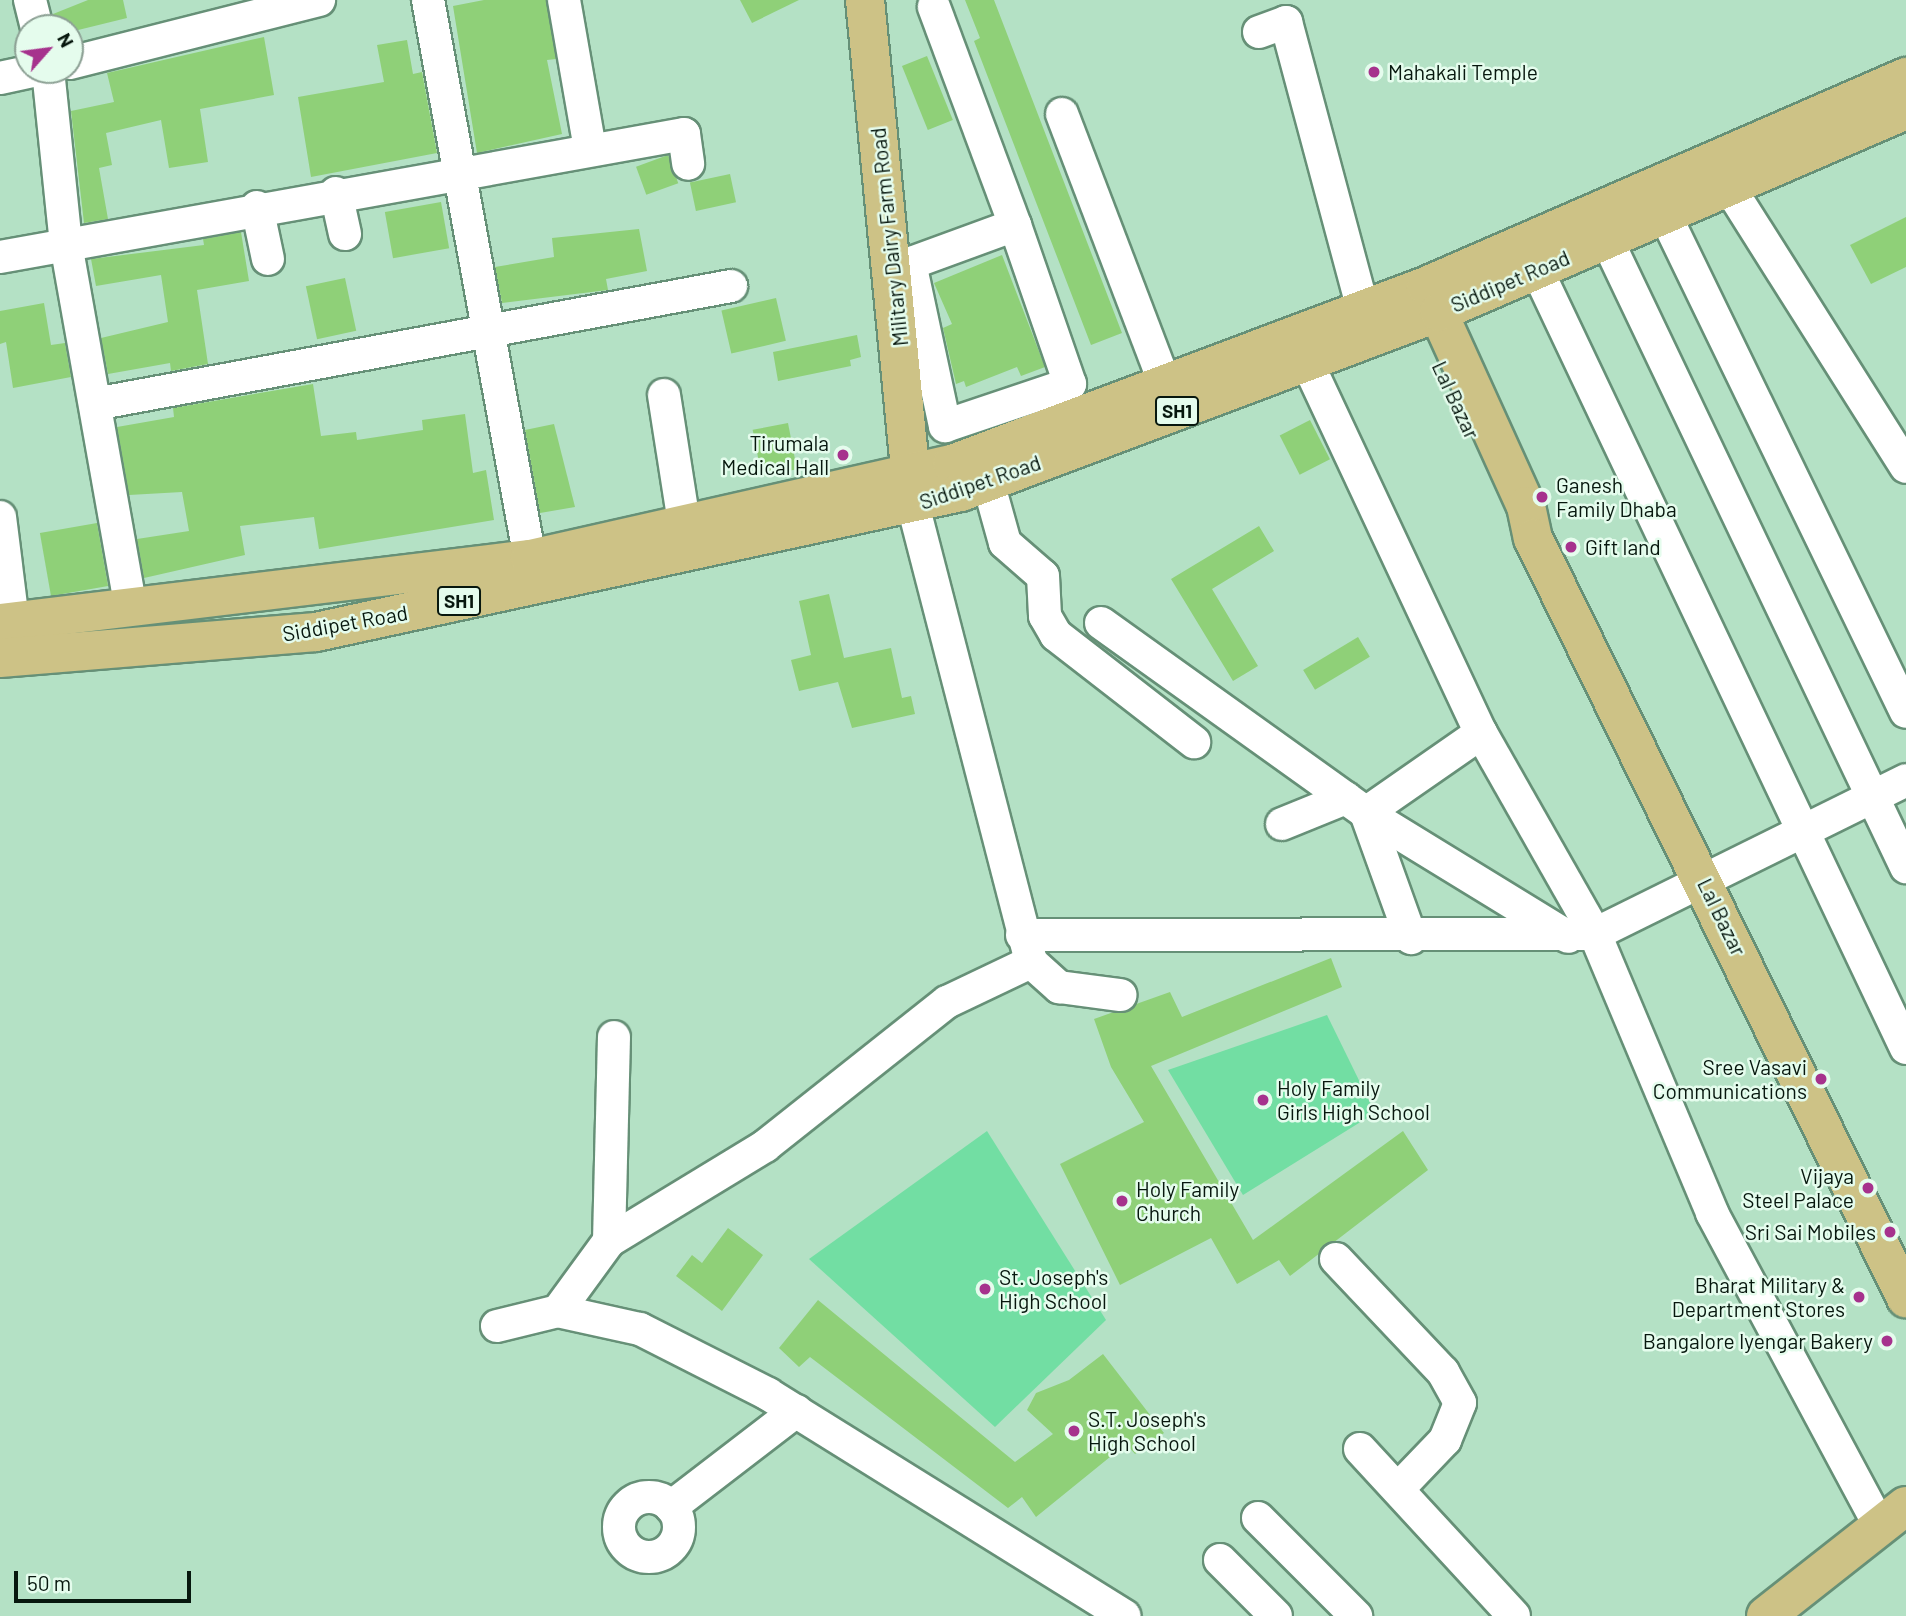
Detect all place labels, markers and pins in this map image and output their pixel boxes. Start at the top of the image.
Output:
place label: Mahakali Temple [1388,59,1538,85]
marker: Mahakali Temple [1366,64,1382,80]
place label: Tirumala Medical Hall [721,430,829,480]
marker: Tirumala Medical Hall [835,447,851,463]
place label: Ganesh Family Dhaba [1556,472,1677,522]
marker: Ganesh Family Dhaba [1534,489,1550,505]
place label: Gift land [1585,534,1661,560]
marker: Gift land [1563,539,1579,555]
place label: Sree Vasavi Communications [1653,1054,1807,1104]
marker: Sree Vasavi Communications [1813,1071,1829,1087]
place label: Holy Family Girls High School [1277,1075,1430,1125]
marker: Holy Family Girls High School [1255,1092,1271,1108]
place label: Vijaya Steel Palace [1742,1163,1854,1213]
place label: Holy Family Church [1136,1176,1239,1226]
marker: Vijaya Steel Palace [1860,1180,1876,1196]
marker: Holy Family Church [1114,1193,1130,1209]
place label: Sri Sai Mobiles [1745,1219,1876,1245]
marker: Sri Sai Mobiles [1882,1224,1898,1240]
place label: St. Joseph's High School [999,1264,1108,1314]
place label: Bharat Military & Department Stores [1672,1272,1845,1322]
marker: St. Joseph's High School [977,1281,993,1297]
marker: Bharat Military & Department Stores [1851,1289,1867,1305]
place label: Bangalore Iyengar Bakery [1643,1328,1873,1354]
marker: Bangalore Iyengar Bakery [1879,1333,1895,1349]
place label: S.T. Joseph's High School [1088,1406,1206,1456]
marker: S.T. Joseph's High School [1066,1423,1082,1439]

